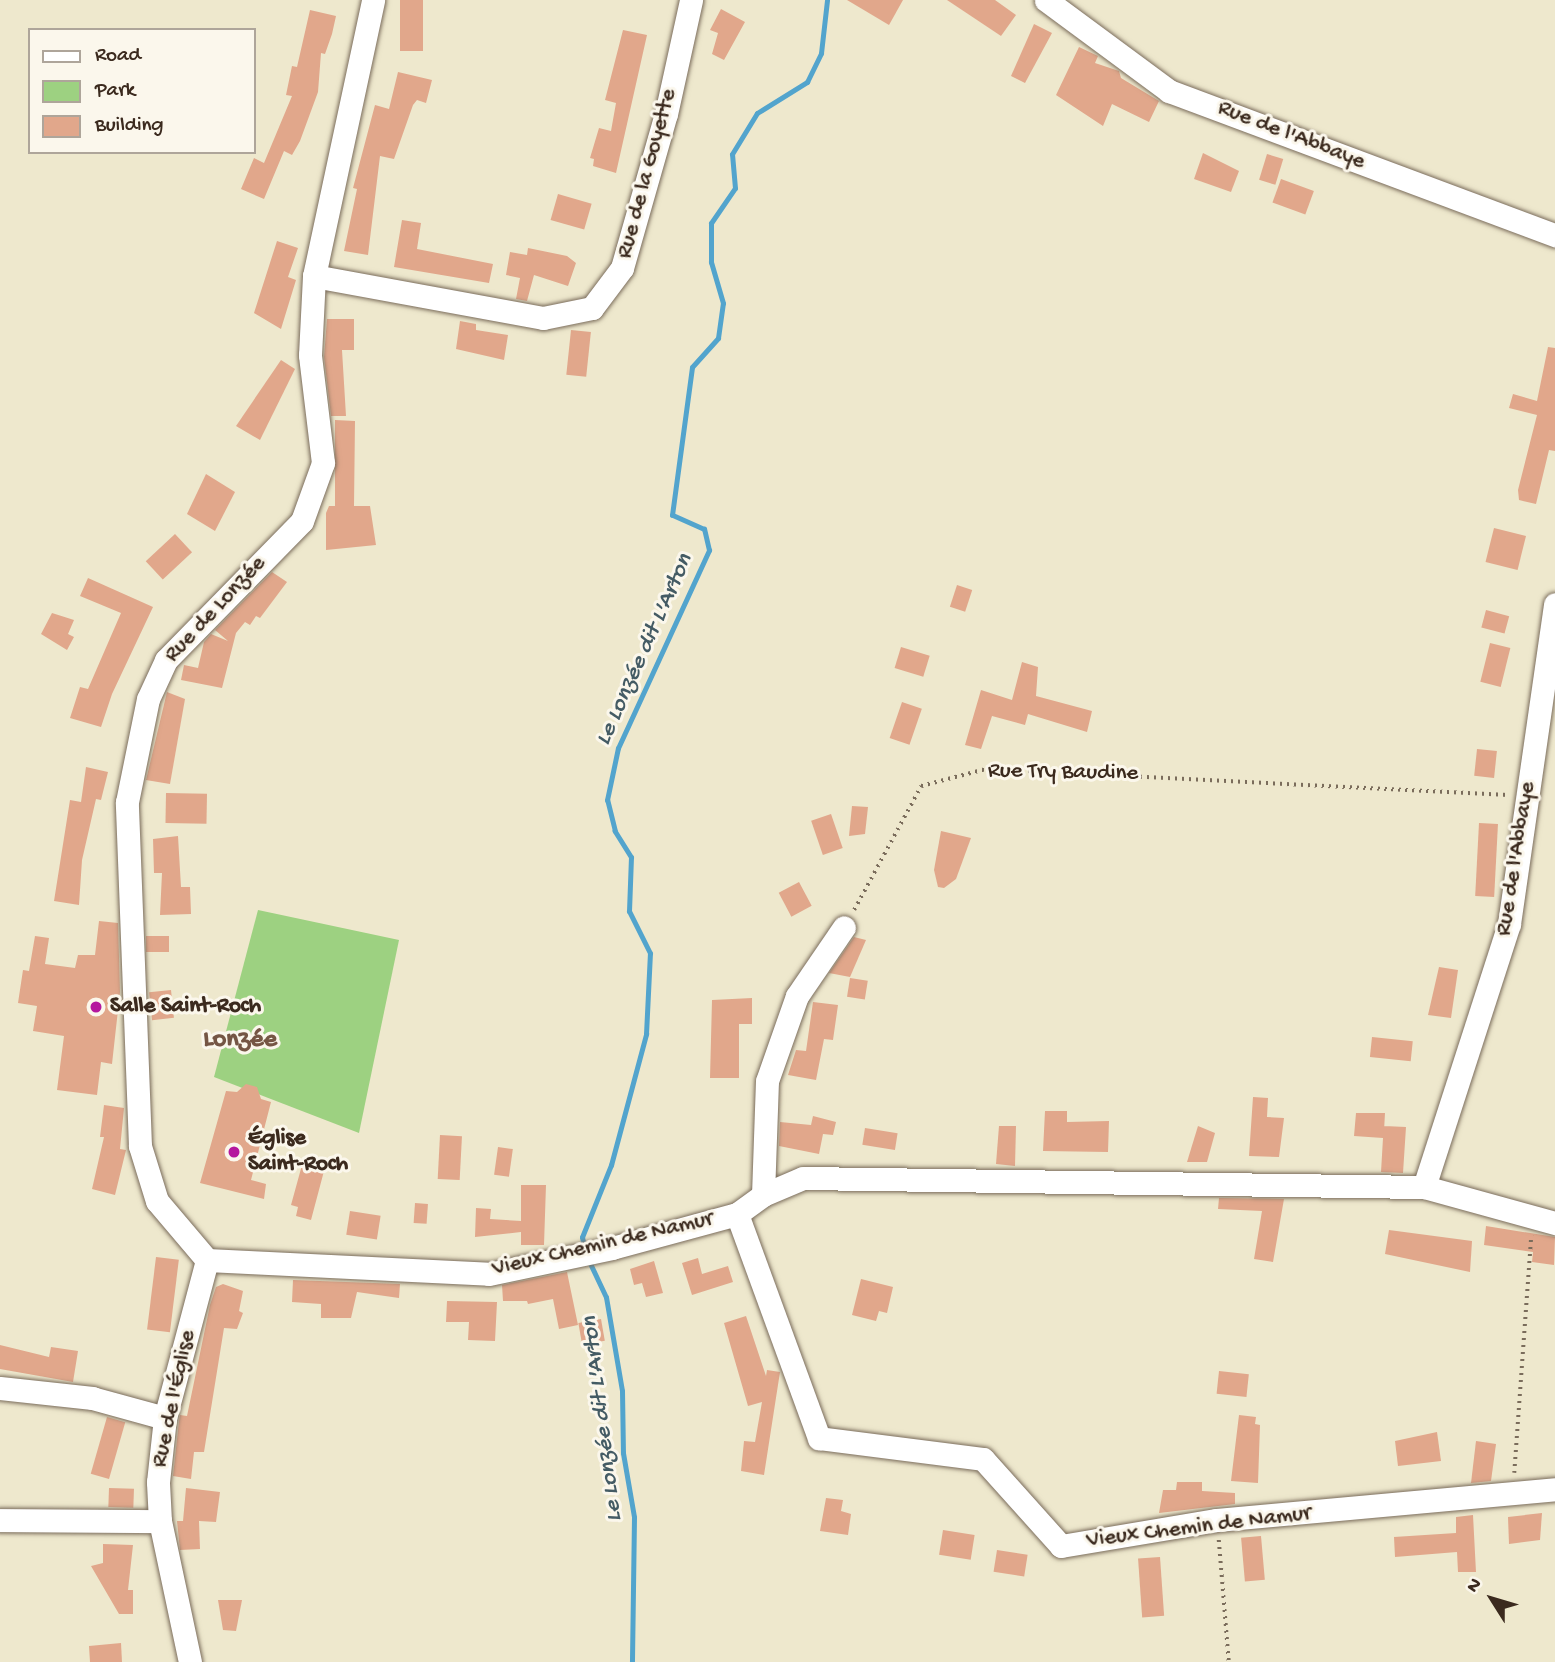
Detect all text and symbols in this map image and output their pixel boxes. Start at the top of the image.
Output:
legend [28,28,256,154]
text: Road [95,44,141,69]
text: Park [95,79,135,104]
street label: Rue de la Goyette [612,86,684,262]
street label: Rue de l'Abbaye [1213,95,1369,177]
text: Building [95,114,164,139]
water label: Le Lonzée dit L'Arton [590,550,700,750]
street label: Rue de Lonzée [159,551,273,669]
street label: Rue Try Baudine [988,758,1138,788]
street label: Rue de l'Abbaye [1491,780,1543,938]
place label: Salle Saint-Roch [110,993,261,1021]
marker: Salle Saint-Roch [88,999,104,1015]
district label: Lonzée [203,1025,277,1057]
place label: Église Saint-Roch [248,1125,348,1179]
marker: Église Saint-Roch [226,1144,242,1160]
street label: Vieux Chemin de Namur [490,1206,716,1284]
water label: Le Lonzée dit L'Arton [576,1315,630,1523]
street label: Rue de l'Église [147,1328,203,1470]
street label: Vieux Chemin de Namur [1085,1501,1313,1555]
north arrow [1457,1564,1527,1634]
text: N [1462,1574,1488,1598]

